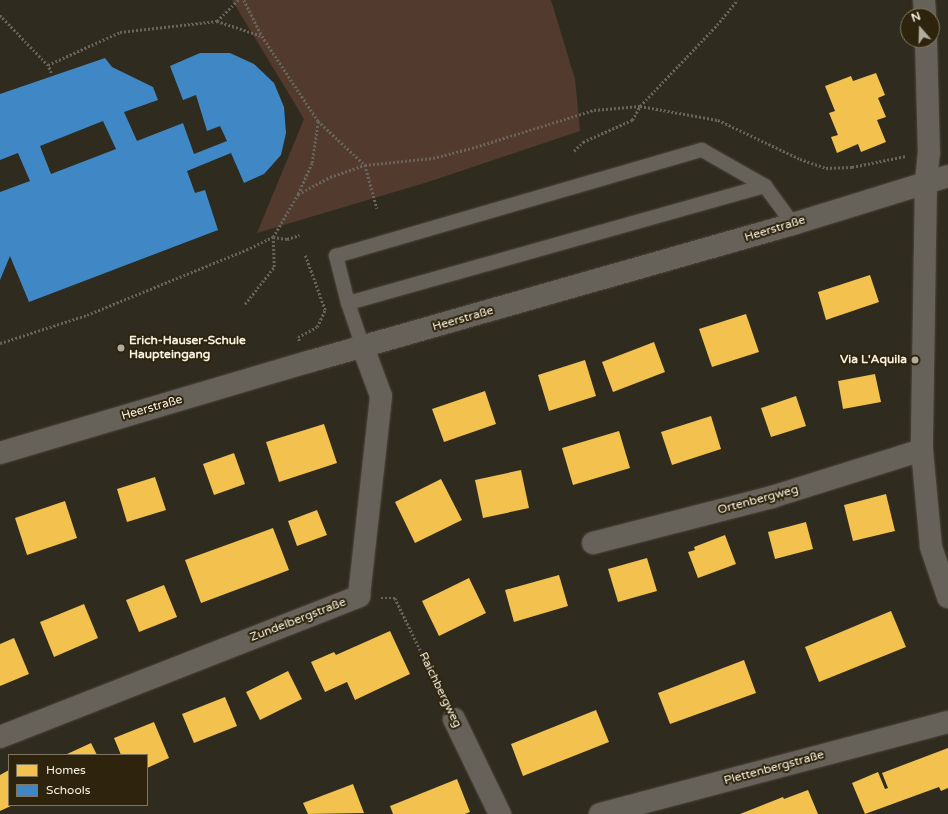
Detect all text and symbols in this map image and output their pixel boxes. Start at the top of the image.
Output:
north arrow [900,8,940,48]
text: N [910,10,922,25]
street label: Heerstraße [743,213,807,245]
street label: Heerstraße [431,303,495,335]
place label: Erich-Hauser-Schule Haupteingang [129,334,246,362]
marker: Erich-Hauser-Schule Haupteingang [116,343,126,353]
place label: Via L'Aquila [840,353,907,367]
marker: Via L'Aquila [910,355,920,365]
street label: Heerstraße [120,392,184,424]
street label: Ortenbergweg [716,482,800,518]
street label: Zundelbergstraße [248,595,348,645]
street label: Raichbergweg [416,650,464,730]
street label: Plettenbergstraße [722,748,826,788]
legend [8,754,148,806]
text: Homes [46,763,86,777]
text: Schools [46,783,90,797]

